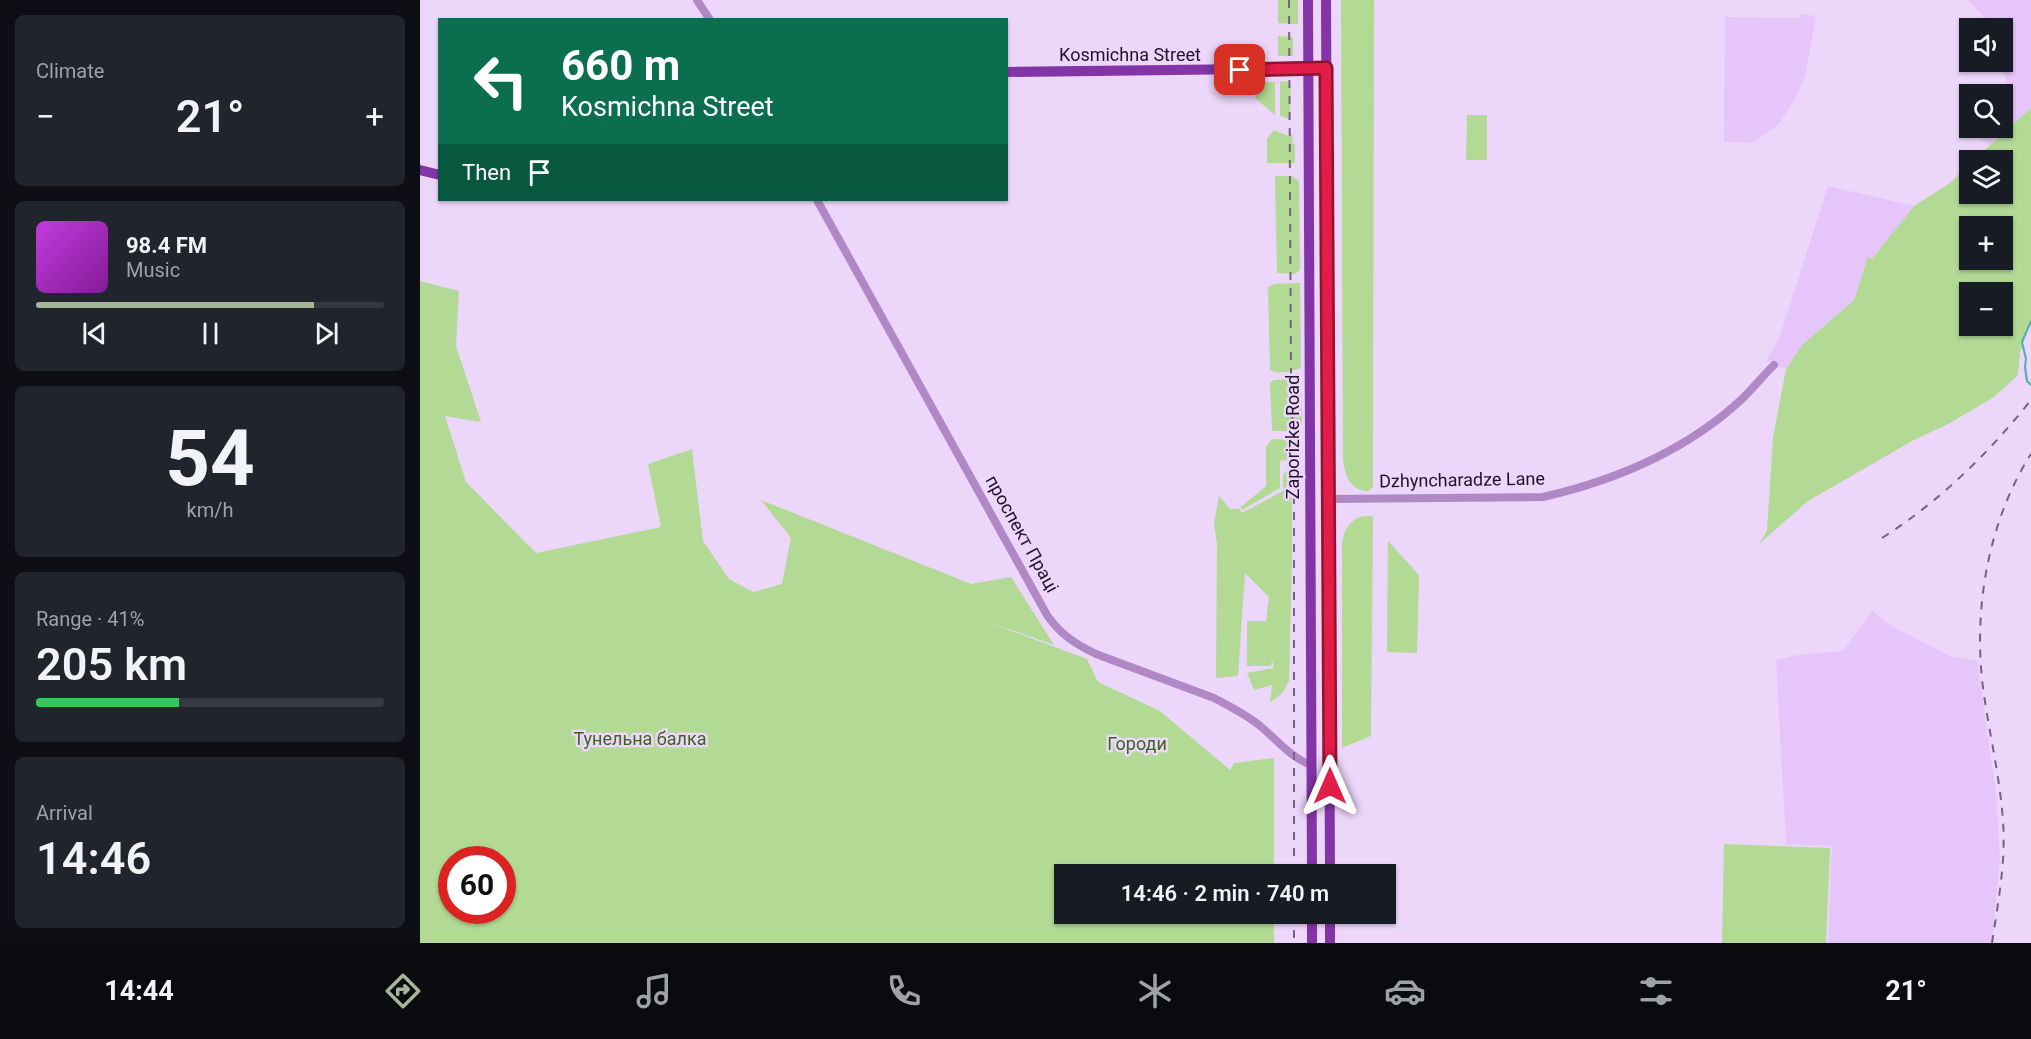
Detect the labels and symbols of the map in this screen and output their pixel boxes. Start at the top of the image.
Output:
street label: Kosmichna Street [1059,44,1201,65]
pin [1214,44,1265,95]
street label: Zaporizke Road [1282,375,1303,499]
street label: Dzhyncharadze Lane [1379,468,1545,491]
street label: проспект Праці [982,471,1063,596]
park label: Тунельна балка [573,728,707,749]
park label: Городи [1107,733,1167,754]
position arrow [1298,754,1362,818]
speed limit sign: 60 [438,846,516,924]

